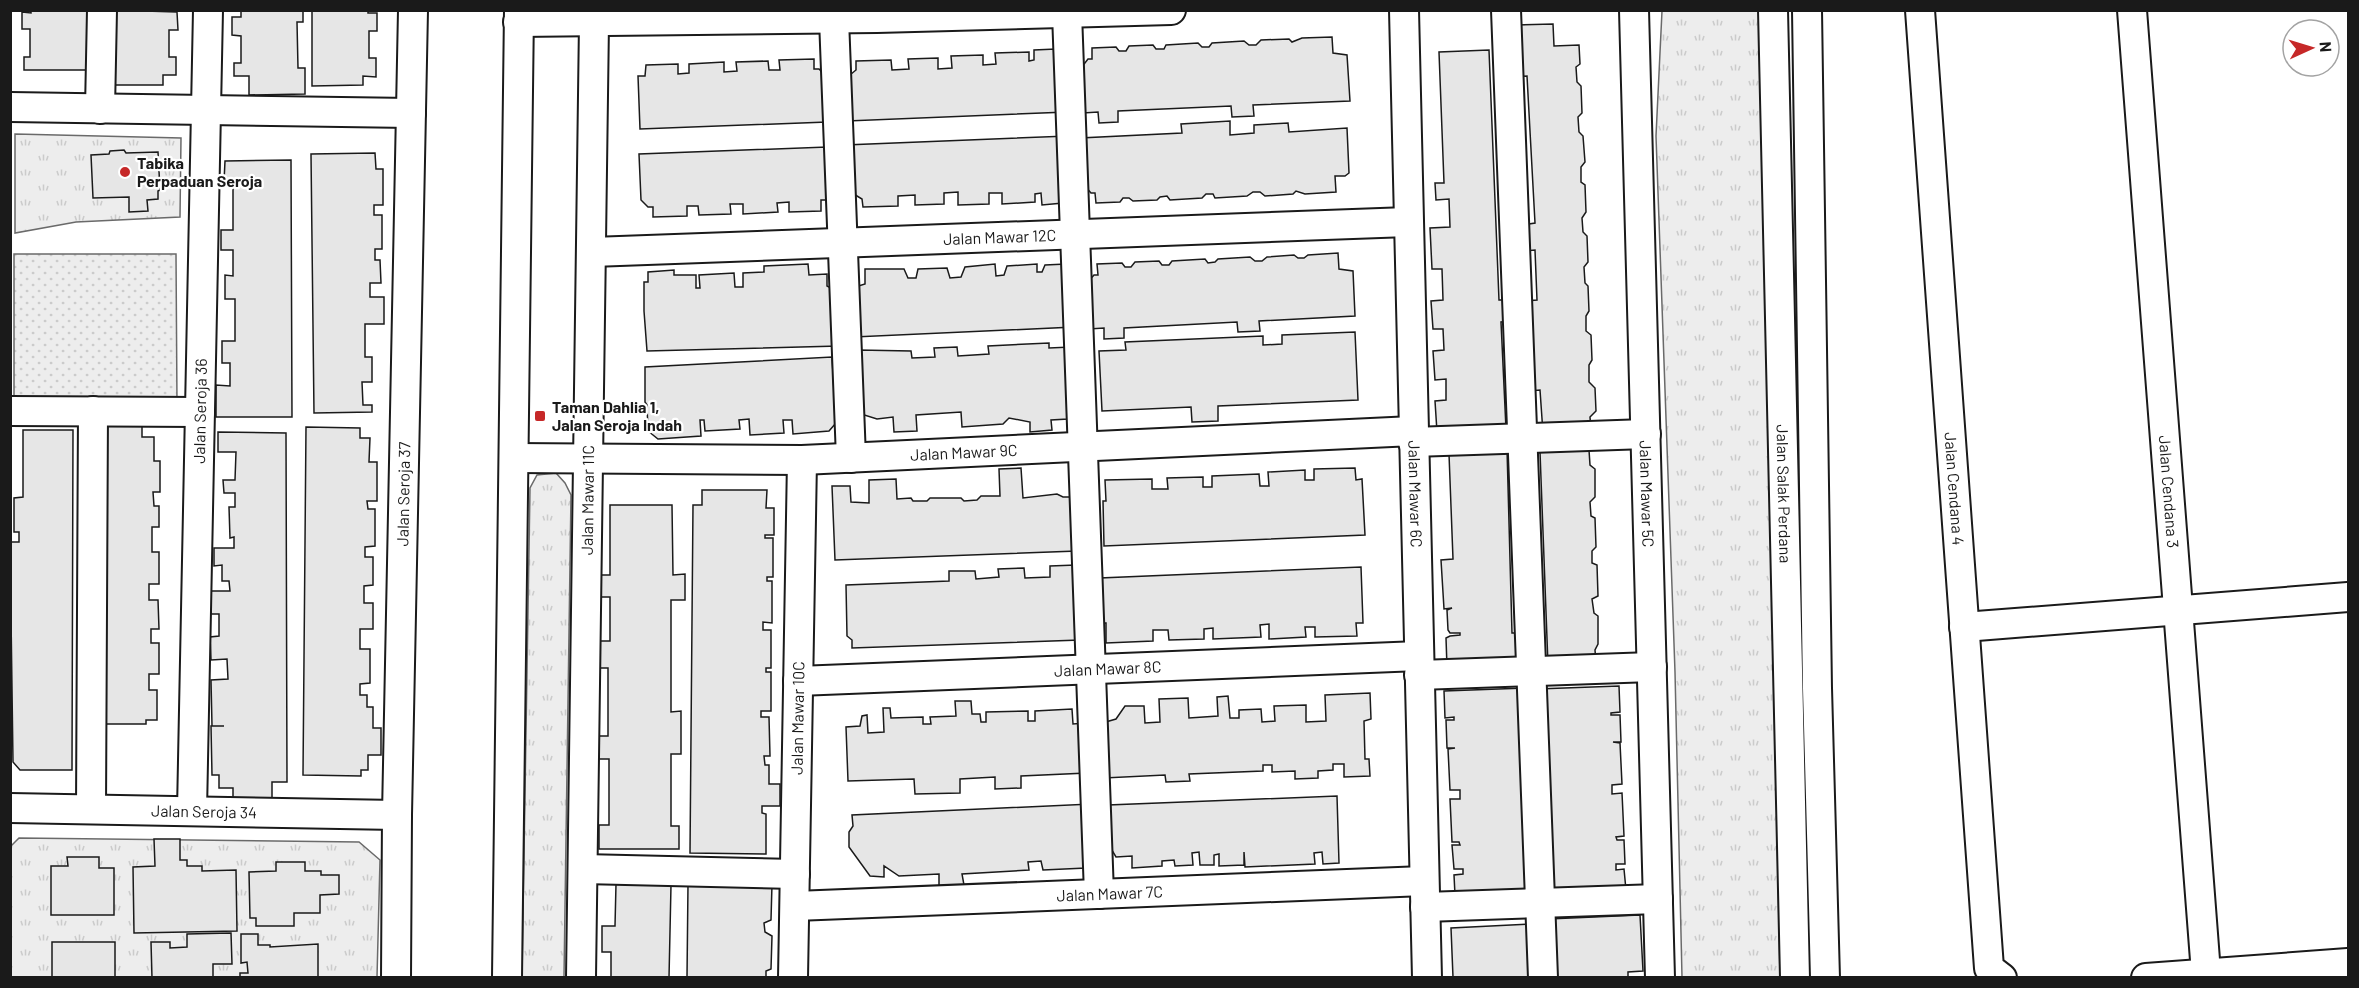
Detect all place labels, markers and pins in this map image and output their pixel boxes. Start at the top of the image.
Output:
place label: Tabika Perpaduan Seroja [137,153,262,190]
marker: Tabika Perpaduan Seroja [118,165,132,179]
place label: Taman Dahlia 1, Jalan Seroja Indah [552,397,682,434]
marker: Taman Dahlia 1, Jalan Seroja Indah [533,409,547,423]

